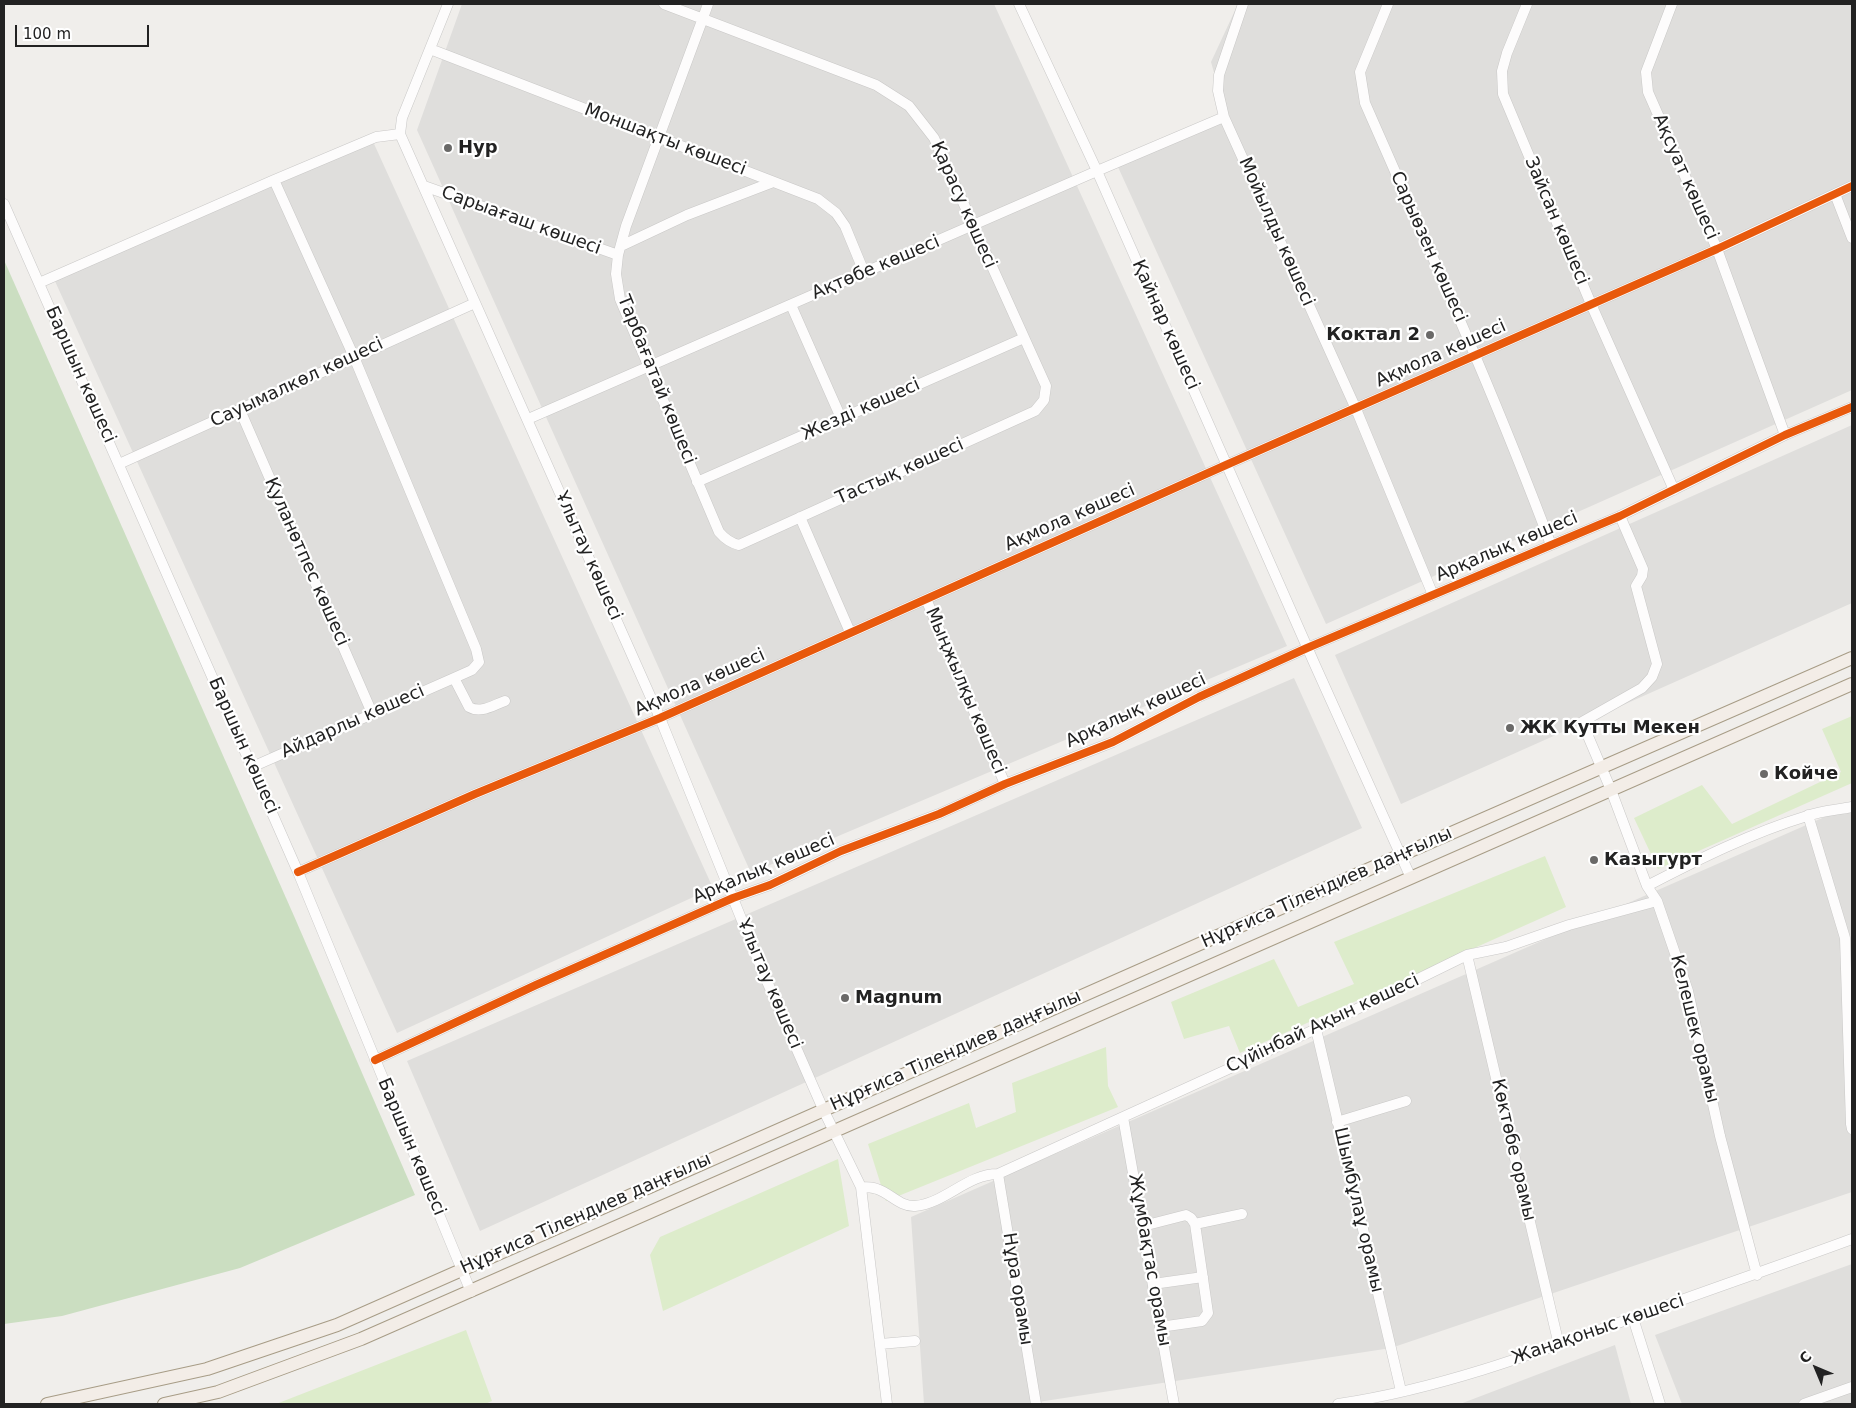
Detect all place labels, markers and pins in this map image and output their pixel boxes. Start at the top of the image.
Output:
place label: Нур [458,137,498,159]
marker: Нур [442,142,454,154]
place label: Коктал 2 [1326,324,1420,346]
marker: Коктал 2 [1424,329,1436,341]
place label: ЖК Кутты Мекен [1520,717,1700,739]
marker: ЖК Кутты Мекен [1504,722,1516,734]
place label: Койче [1774,763,1838,785]
marker: Койче [1758,768,1770,780]
place label: Казыгурт [1604,849,1702,871]
marker: Казыгурт [1588,854,1600,866]
place label: Magnum [855,987,942,1009]
marker: Magnum [839,992,851,1004]

